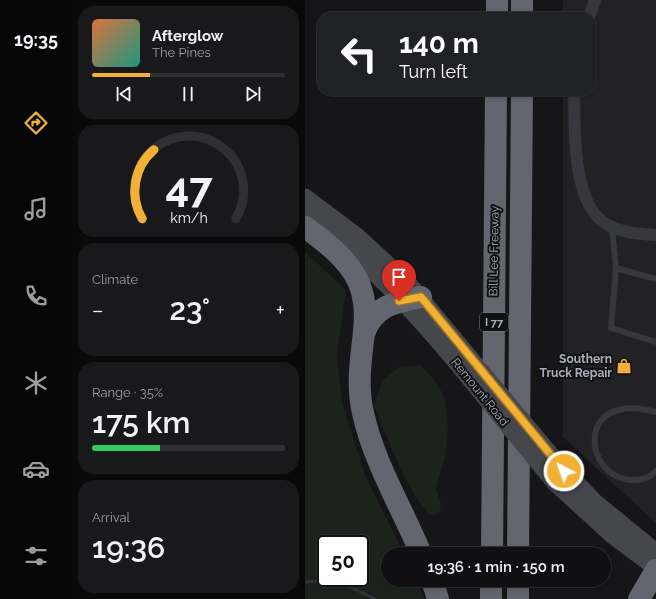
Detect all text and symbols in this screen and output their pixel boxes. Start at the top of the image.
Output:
text: Afterglow [152,27,223,45]
text: 140 m [399,27,479,60]
icon: left [333,28,385,80]
text: 19:35 [14,29,58,50]
text: The Pines [152,45,211,60]
text: Turn left [399,61,468,82]
icon: previous [113,83,135,105]
icon: pause [177,83,199,105]
icon: next [242,83,264,105]
icon: directions [22,109,50,137]
text: 47 [165,163,213,212]
icon: music [22,195,50,223]
street label: Bill Lee Freeway [486,205,502,297]
text: km/h [170,209,207,225]
pin [382,260,416,301]
icon: arrive [388,266,410,288]
text: Climate [92,272,138,287]
icon: phone [22,282,50,310]
text: 23° [169,292,210,327]
text: − [92,297,104,323]
text: + [276,297,285,323]
road number: I 77 [480,313,508,331]
place label: Southern Truck Repair [540,352,612,380]
street label: Remount Road [449,355,511,429]
shop icon: Southern Truck Repair [615,357,633,375]
icon: climate [22,369,50,397]
text: Range · 35% [92,385,163,400]
text: 175 km [92,405,190,440]
position arrow [543,450,585,492]
icon: car [22,455,50,483]
text: Arrival [92,510,130,525]
text: 19:36 [92,530,165,565]
speed limit sign: 50 [317,535,369,587]
icon: filters [22,542,50,570]
text: 19:36 · 1 min · 150 m [427,558,565,576]

